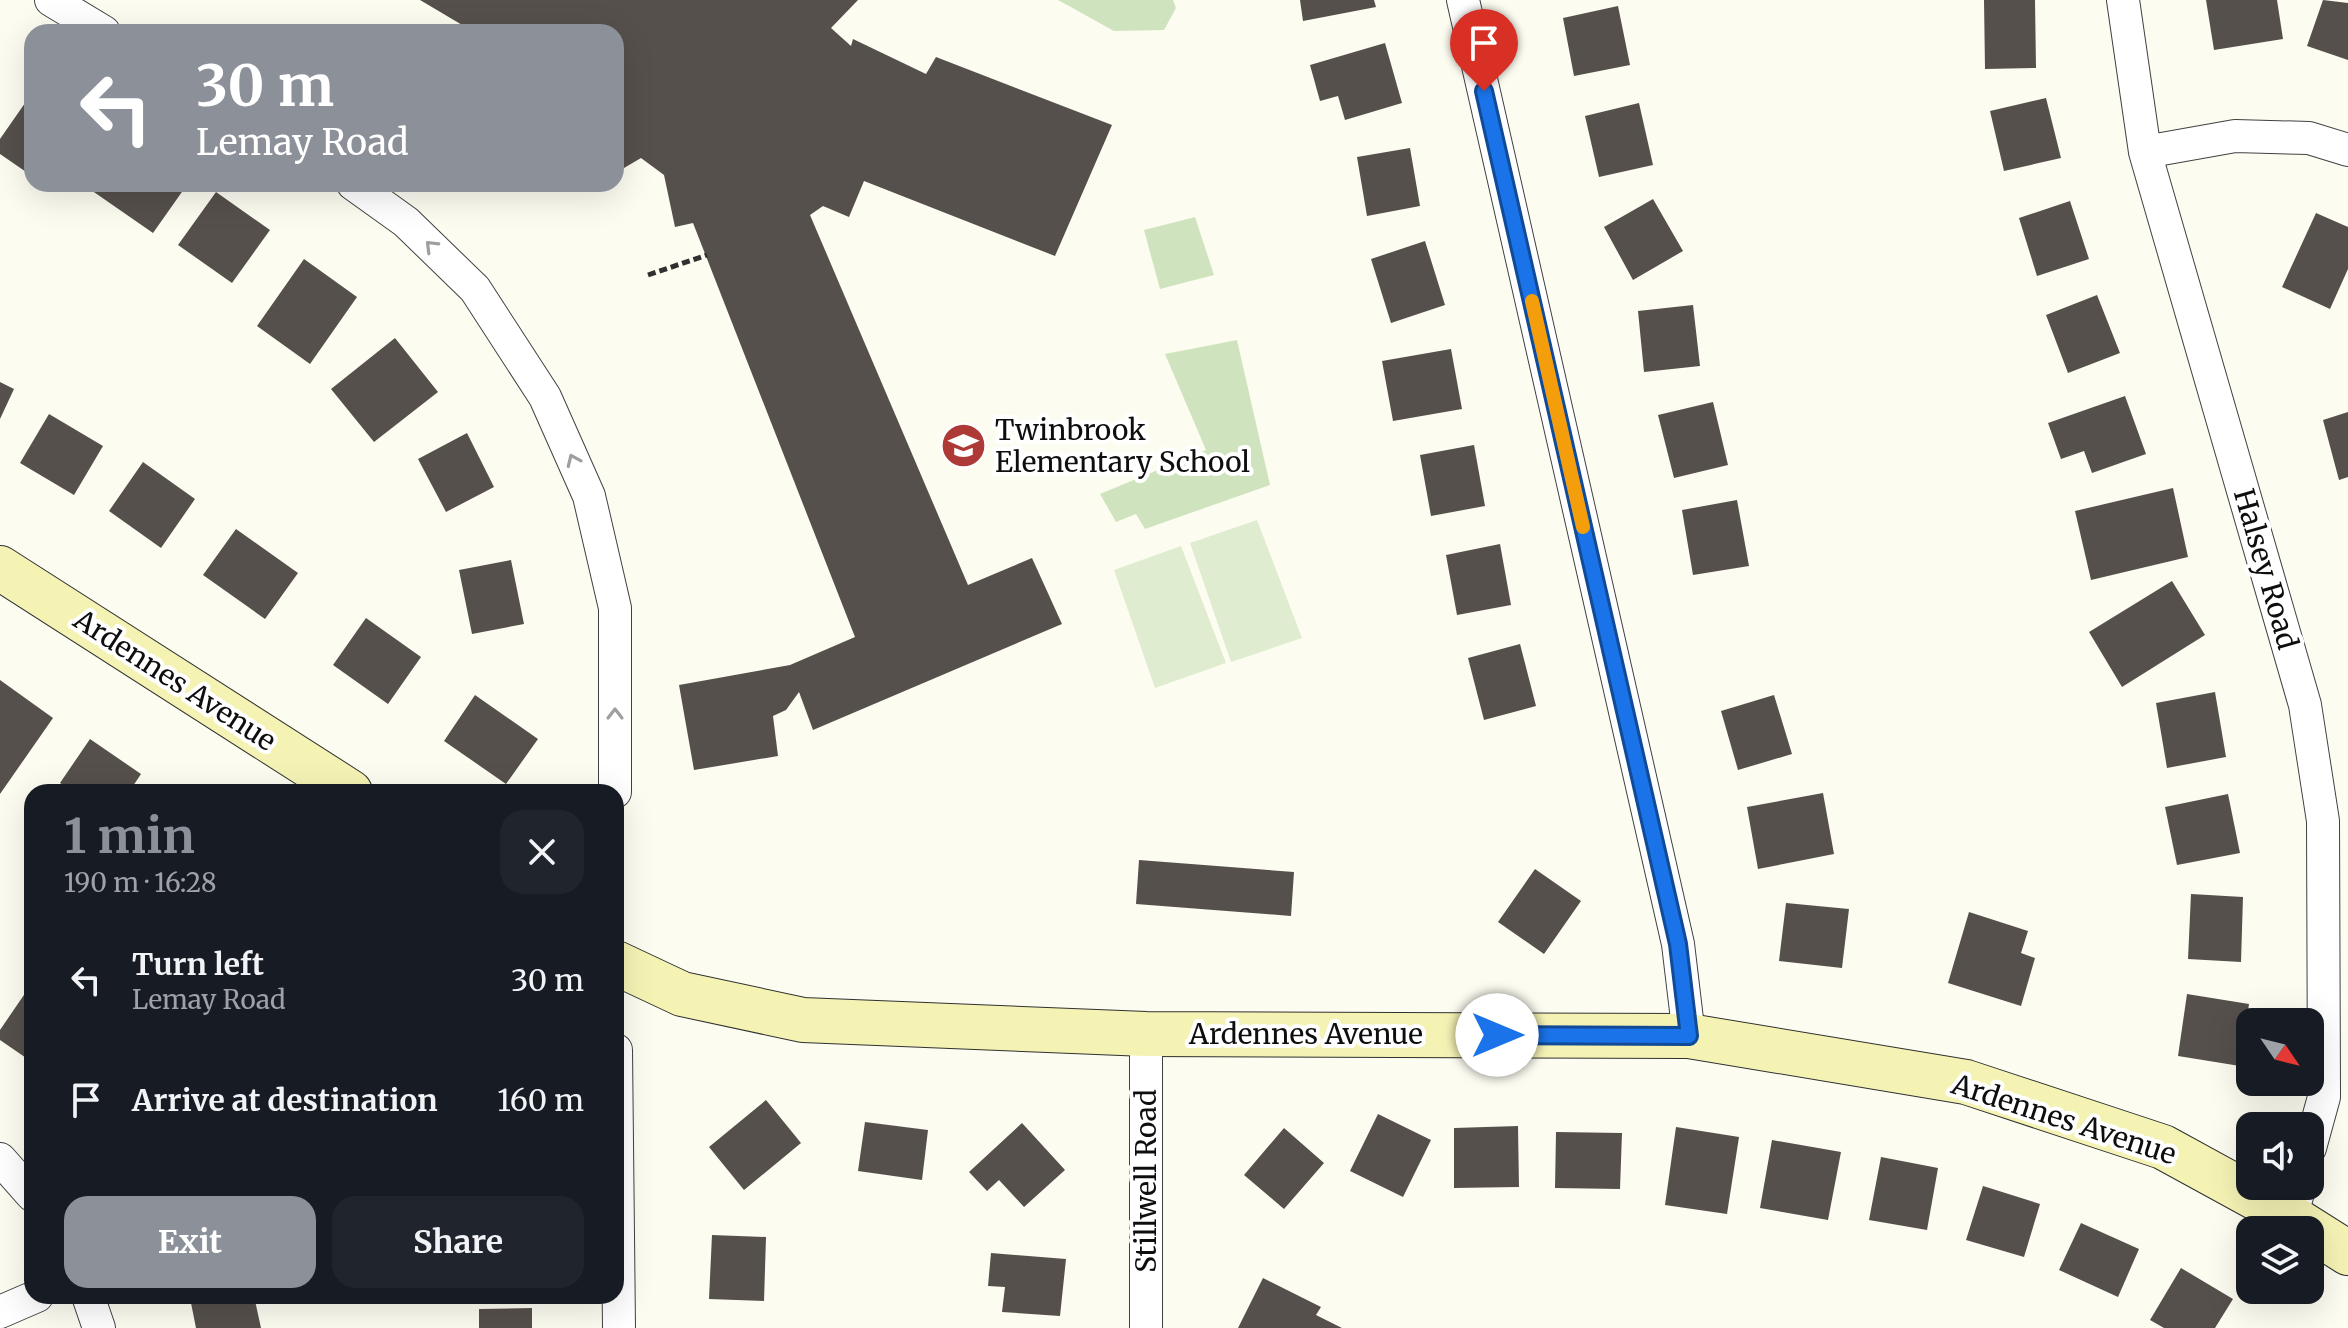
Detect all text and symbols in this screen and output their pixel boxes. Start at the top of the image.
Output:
pin [1450,9,1518,91]
icon: arrive [1462,21,1506,65]
text: 30 m [196,51,334,121]
icon: left [64,56,168,160]
text: Lemay Road [196,120,409,165]
one-way arrow [426,240,440,255]
place label: Twinbrook Elementary School [995,412,1250,480]
school or university icon: Twinbrook Elementary School [940,422,988,470]
one-way arrow [567,454,583,469]
street label: Halsey Road [2226,484,2306,654]
street label: Ardennes Avenue [66,601,283,759]
one-way arrow [606,707,624,720]
text: 1 min [64,806,195,866]
button: close [500,810,584,894]
text: 190 m · 16:28 [64,866,216,899]
text: Turn left [132,945,264,983]
icon: left [64,958,108,1002]
text: 30 m [511,961,584,999]
text: Lemay Road [132,983,286,1016]
position arrow [1455,993,1539,1077]
north arrow [2236,1008,2324,1096]
map controls [2236,1008,2324,1304]
street label: Ardennes Avenue [1188,1016,1423,1052]
street label: Ardennes Avenue [1946,1065,2181,1172]
icon: arrive [64,1078,108,1122]
text: Arrive at destination [132,1081,438,1119]
text: 160 m [497,1081,584,1119]
street label: Stillwell Road [1128,1089,1164,1273]
button: sound [2236,1112,2324,1200]
button: Exit [64,1196,316,1288]
button: Share [332,1196,584,1288]
button: layers [2236,1216,2324,1304]

